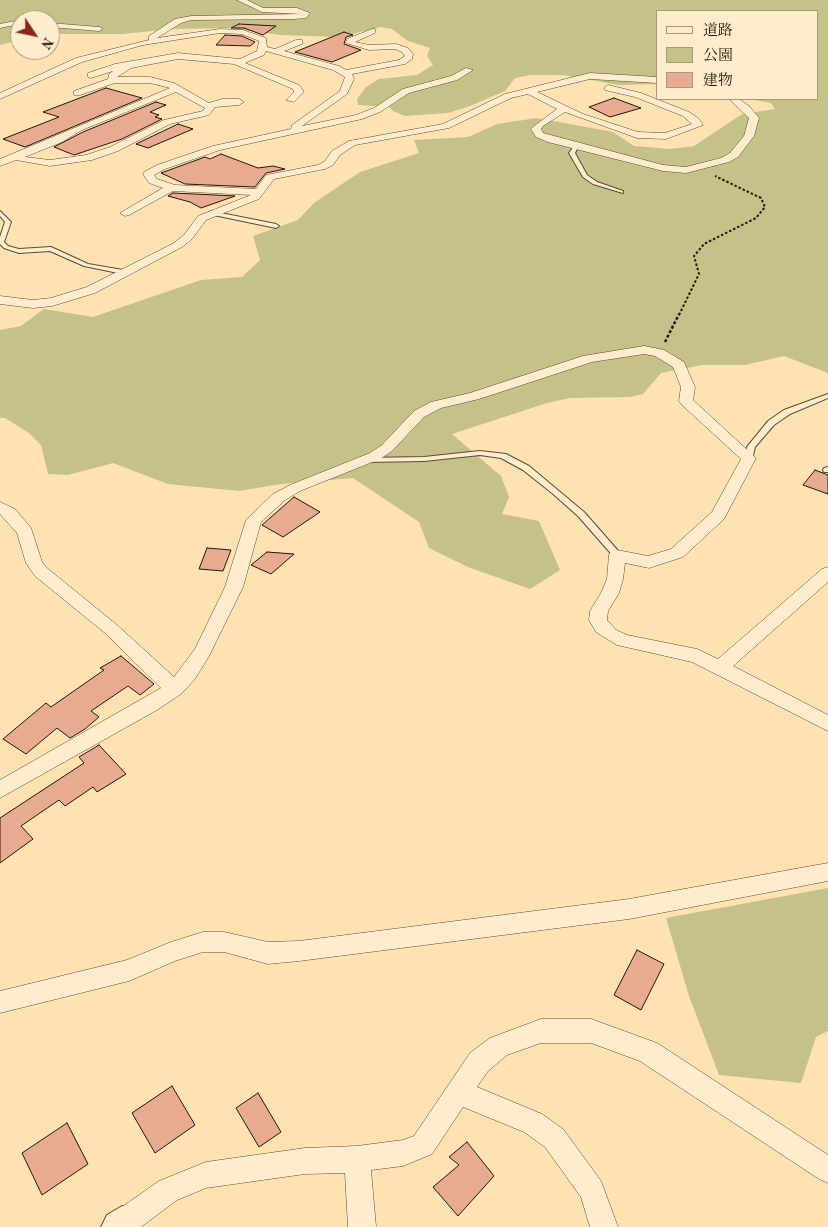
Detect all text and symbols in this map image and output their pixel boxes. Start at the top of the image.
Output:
north arrow [10,10,60,60]
legend [656,10,818,100]
text: 道路 [703,24,733,39]
text: N [38,34,55,51]
text: 公園 [703,49,733,64]
text: 建物 [703,74,733,89]

